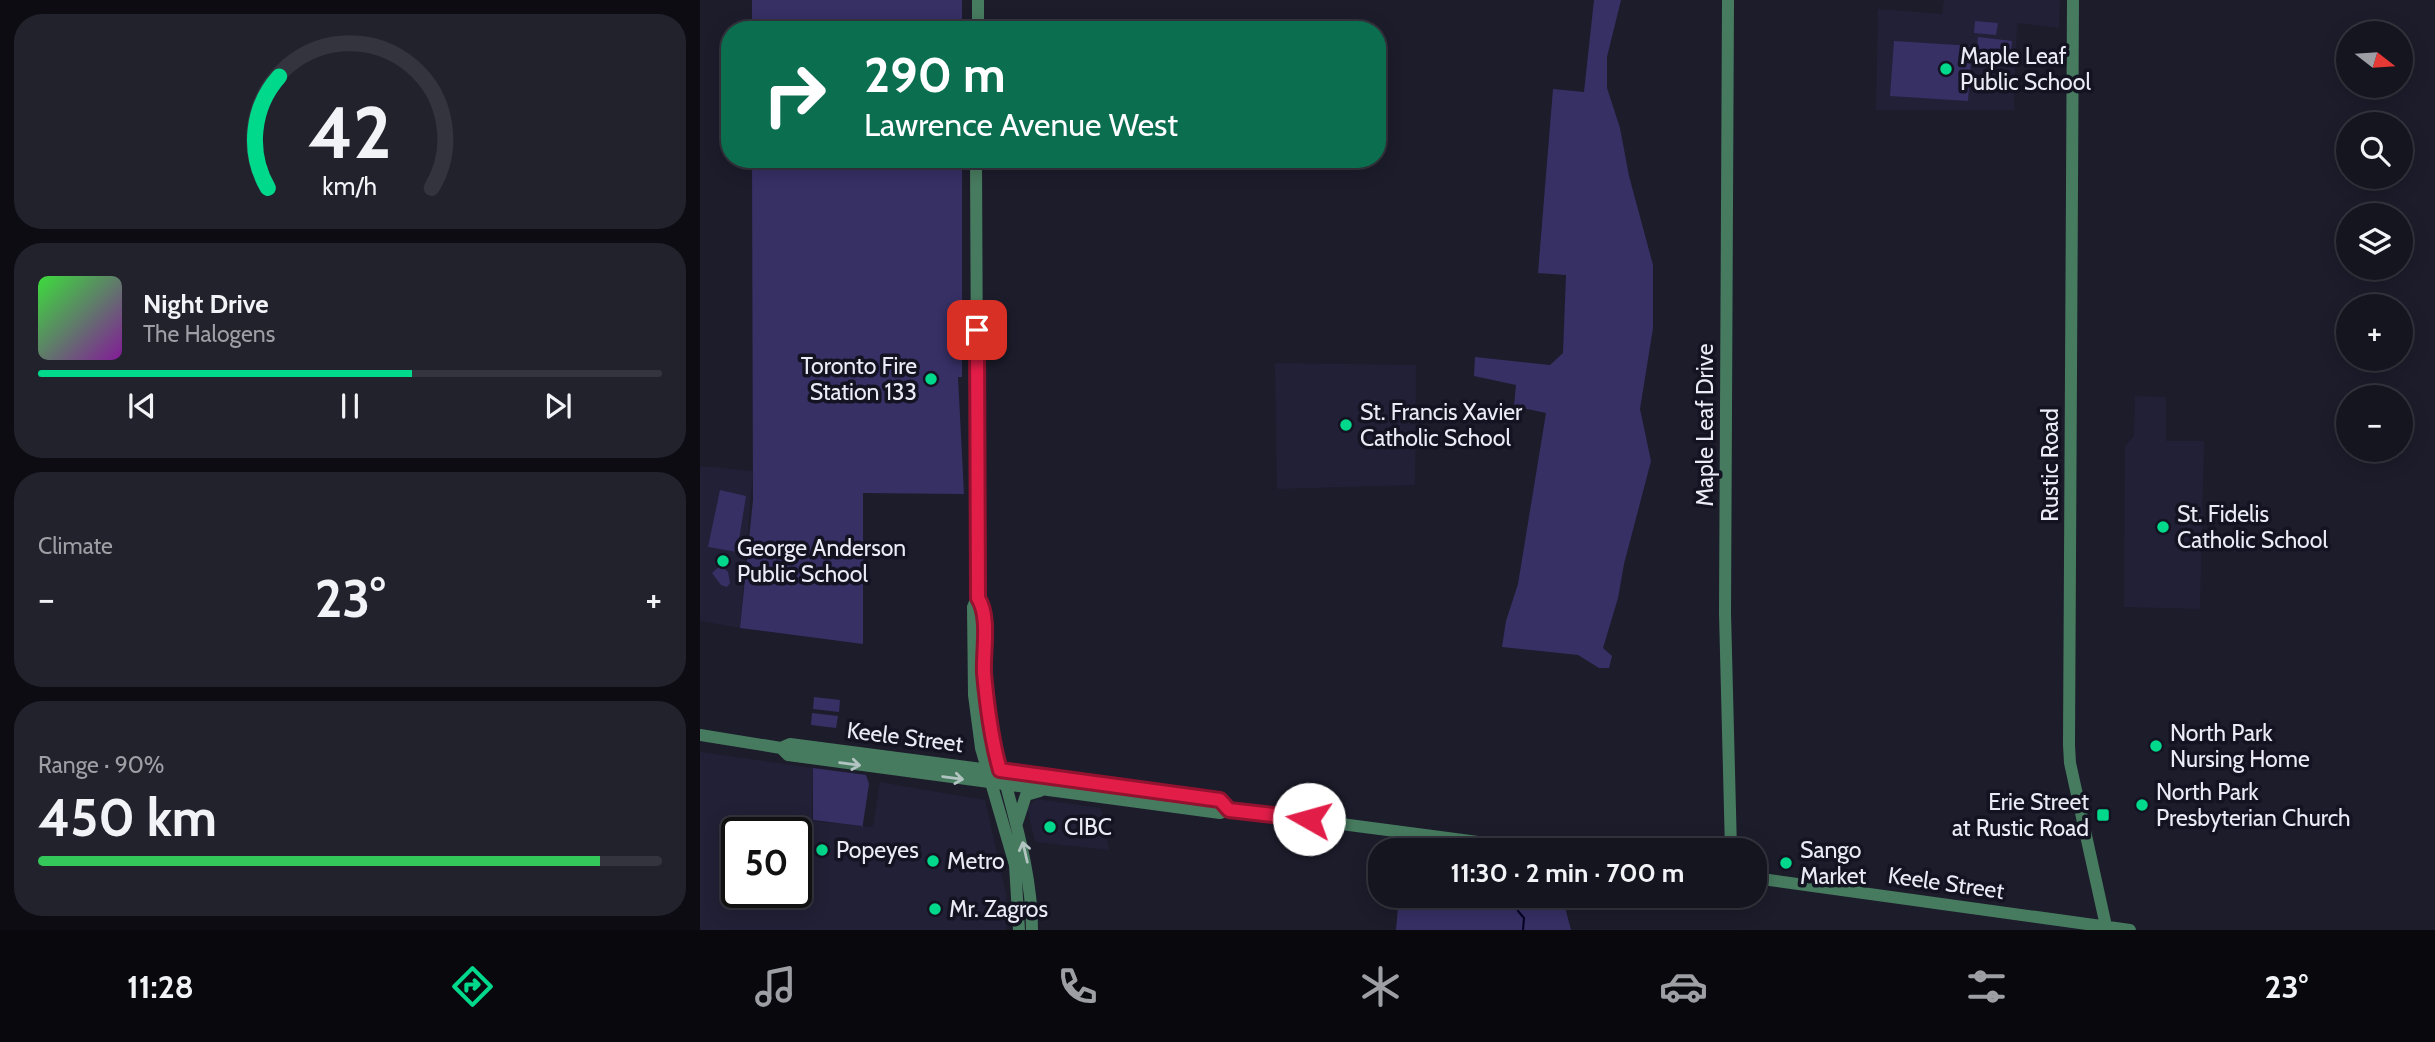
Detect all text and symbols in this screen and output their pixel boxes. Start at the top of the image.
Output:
north arrow [2336,21,2413,98]
map controls [2336,21,2413,462]
place label: Maple Leaf Public School [1960,42,2091,96]
text: 290 m [864,45,1006,104]
icon: right [749,49,840,140]
marker: Maple Leaf Public School [1938,61,1954,77]
text: 42 [308,88,392,176]
text: Lawrence Avenue West [864,105,1178,144]
button: search [2336,112,2413,189]
text: km/h [323,170,377,200]
button: layers [2336,203,2413,280]
text: Night Drive [143,288,269,320]
button: + [2336,294,2413,371]
pin [947,300,1007,360]
icon: arrive [958,311,996,349]
text: The Halogens [143,320,275,348]
street label: Maple Leaf Drive [1691,343,1719,507]
place label: Toronto Fire Station 133 [801,352,917,406]
marker: Toronto Fire Station 133 [923,371,939,387]
button: − [2336,385,2413,462]
icon: previous [123,387,161,425]
icon: pause [331,387,369,425]
icon: next [539,387,577,425]
place label: St. Francis Xavier Catholic School [1360,398,1523,452]
street label: Rustic Road [2036,408,2064,522]
marker: St. Francis Xavier Catholic School [1338,417,1354,433]
place label: St. Fidelis Catholic School [2177,500,2328,554]
marker: St. Fidelis Catholic School [2155,519,2171,535]
text: Climate [38,532,113,560]
place label: George Anderson Public School [737,534,906,588]
marker: George Anderson Public School [715,553,731,569]
text: 23° [315,567,385,630]
text: − [38,575,55,622]
text: + [645,575,662,622]
street label: Keele Street [845,716,965,758]
place label: North Park Nursing Home [2170,719,2310,773]
marker: North Park Nursing Home [2148,738,2164,754]
text: Range · 90% [38,751,165,779]
one-way arrow [838,757,861,770]
one-way arrow [941,772,964,785]
place label: North Park Presbyterian Church [2156,778,2351,832]
position arrow [1272,782,1346,856]
text: 450 km [38,786,217,849]
place label: Erie Street at Rustic Road [1952,788,2089,842]
marker: North Park Presbyterian Church [2134,797,2150,813]
marker: Erie Street at Rustic Road [2095,807,2111,823]
place label: CIBC [1064,813,1112,841]
speed limit sign: 50 [721,817,812,908]
marker: CIBC [1042,819,1058,835]
place label: Popeyes [836,836,919,864]
place label: Sango Market [1800,836,1866,890]
marker: Popeyes [814,842,830,858]
one-way arrow [1017,842,1030,864]
place label: Metro [947,847,1005,875]
marker: Metro [925,853,941,869]
marker: Sango Market [1778,855,1794,871]
text: 11:30 · 2 min · 700 m [1451,857,1684,889]
street label: Keele Street [1886,861,2006,905]
place label: Mr. Zagros [949,895,1048,923]
marker: Mr. Zagros [927,901,943,917]
icon: directions [448,962,497,1011]
icon: music [751,962,800,1011]
icon: phone [1053,962,1102,1011]
icon: climate [1356,962,1405,1011]
icon: car [1659,962,1708,1011]
icon: filters [1962,962,2011,1011]
text: 11:28 [127,967,194,1006]
text: 23° [2265,967,2308,1006]

